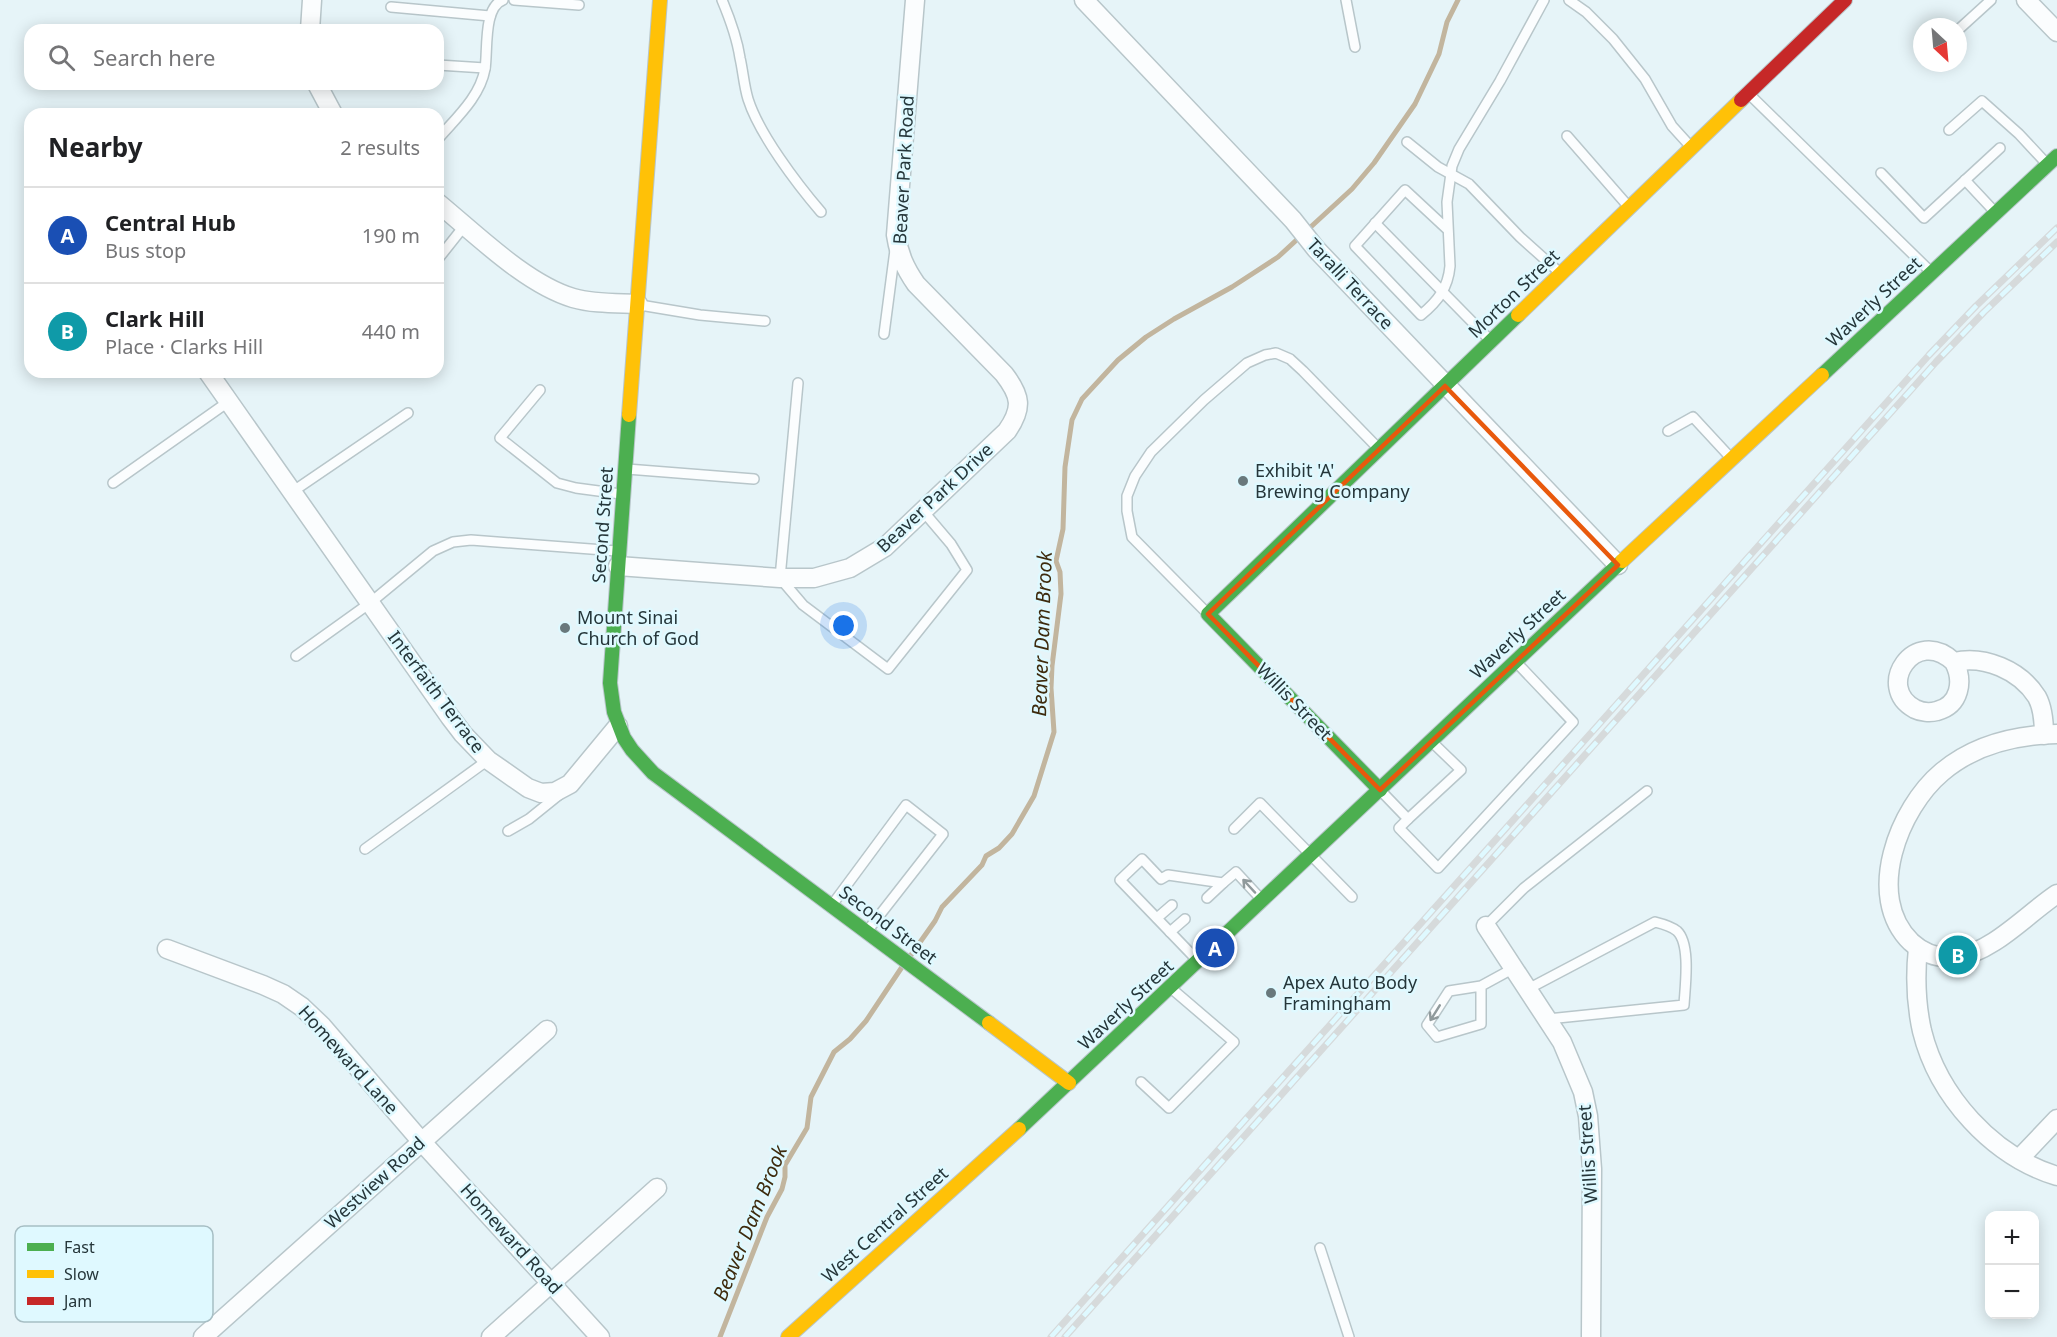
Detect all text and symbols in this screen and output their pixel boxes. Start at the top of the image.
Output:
north arrow [1913,18,1967,72]
search box [24,24,444,90]
icon: search [45,41,78,74]
text: Search here [93,42,215,72]
street label: Beaver Park Road [887,95,919,245]
text: Nearby [48,129,143,165]
text: 2 results [340,134,420,161]
text: Central Hub [105,207,236,237]
text: A [61,222,74,249]
text: 190 m [362,222,420,249]
street label: Taralli Terrace [1302,232,1399,334]
text: Bus stop [105,237,186,264]
street label: Morton Street [1462,243,1564,343]
street label: Waverly Street [1821,251,1926,352]
text: Clark Hill [105,303,205,333]
text: B [61,318,74,345]
text: 440 m [362,318,420,345]
text: Place · Clarks Hill [105,333,263,360]
street label: Beaver Park Drive [871,437,998,557]
place label: Exhibit 'A' Brewing Company [1255,458,1411,503]
street label: Second Street [586,465,618,584]
marker: Exhibit 'A' Brewing Company [1236,474,1250,488]
water label: Beaver Dam Brook [1025,550,1058,717]
street label: Waverly Street [1465,583,1570,684]
place label: Mount Sinai Church of God [577,605,699,650]
your location [829,611,858,640]
marker: Mount Sinai Church of God [558,621,572,635]
street label: Interfaith Terrace [383,626,491,757]
street label: Willis Street [1252,657,1338,746]
one-way arrow [1242,879,1256,894]
street label: Second Street [835,880,943,969]
pin: A [1196,926,1234,970]
pin: B [1938,932,1978,978]
street label: Waverly Street [1073,954,1178,1055]
place label: Apex Auto Body Framingham [1283,970,1418,1015]
marker: Apex Auto Body Framingham [1264,986,1278,1000]
street label: Homeward Lane [293,1000,404,1119]
one-way arrow [1428,1004,1441,1021]
street label: Willis Street [1572,1103,1602,1204]
street label: Westview Road [319,1131,430,1234]
water label: Beaver Dam Brook [706,1140,793,1304]
street label: West Central Street [816,1161,953,1287]
street label: Homeward Road [456,1178,568,1299]
map controls [1985,1211,2039,1319]
button: + [1985,1211,2039,1265]
legend [15,1226,213,1322]
text: Fast [64,1236,95,1258]
text: Slow [64,1263,99,1285]
button: − [1985,1265,2039,1319]
text: Jam [62,1290,92,1312]

